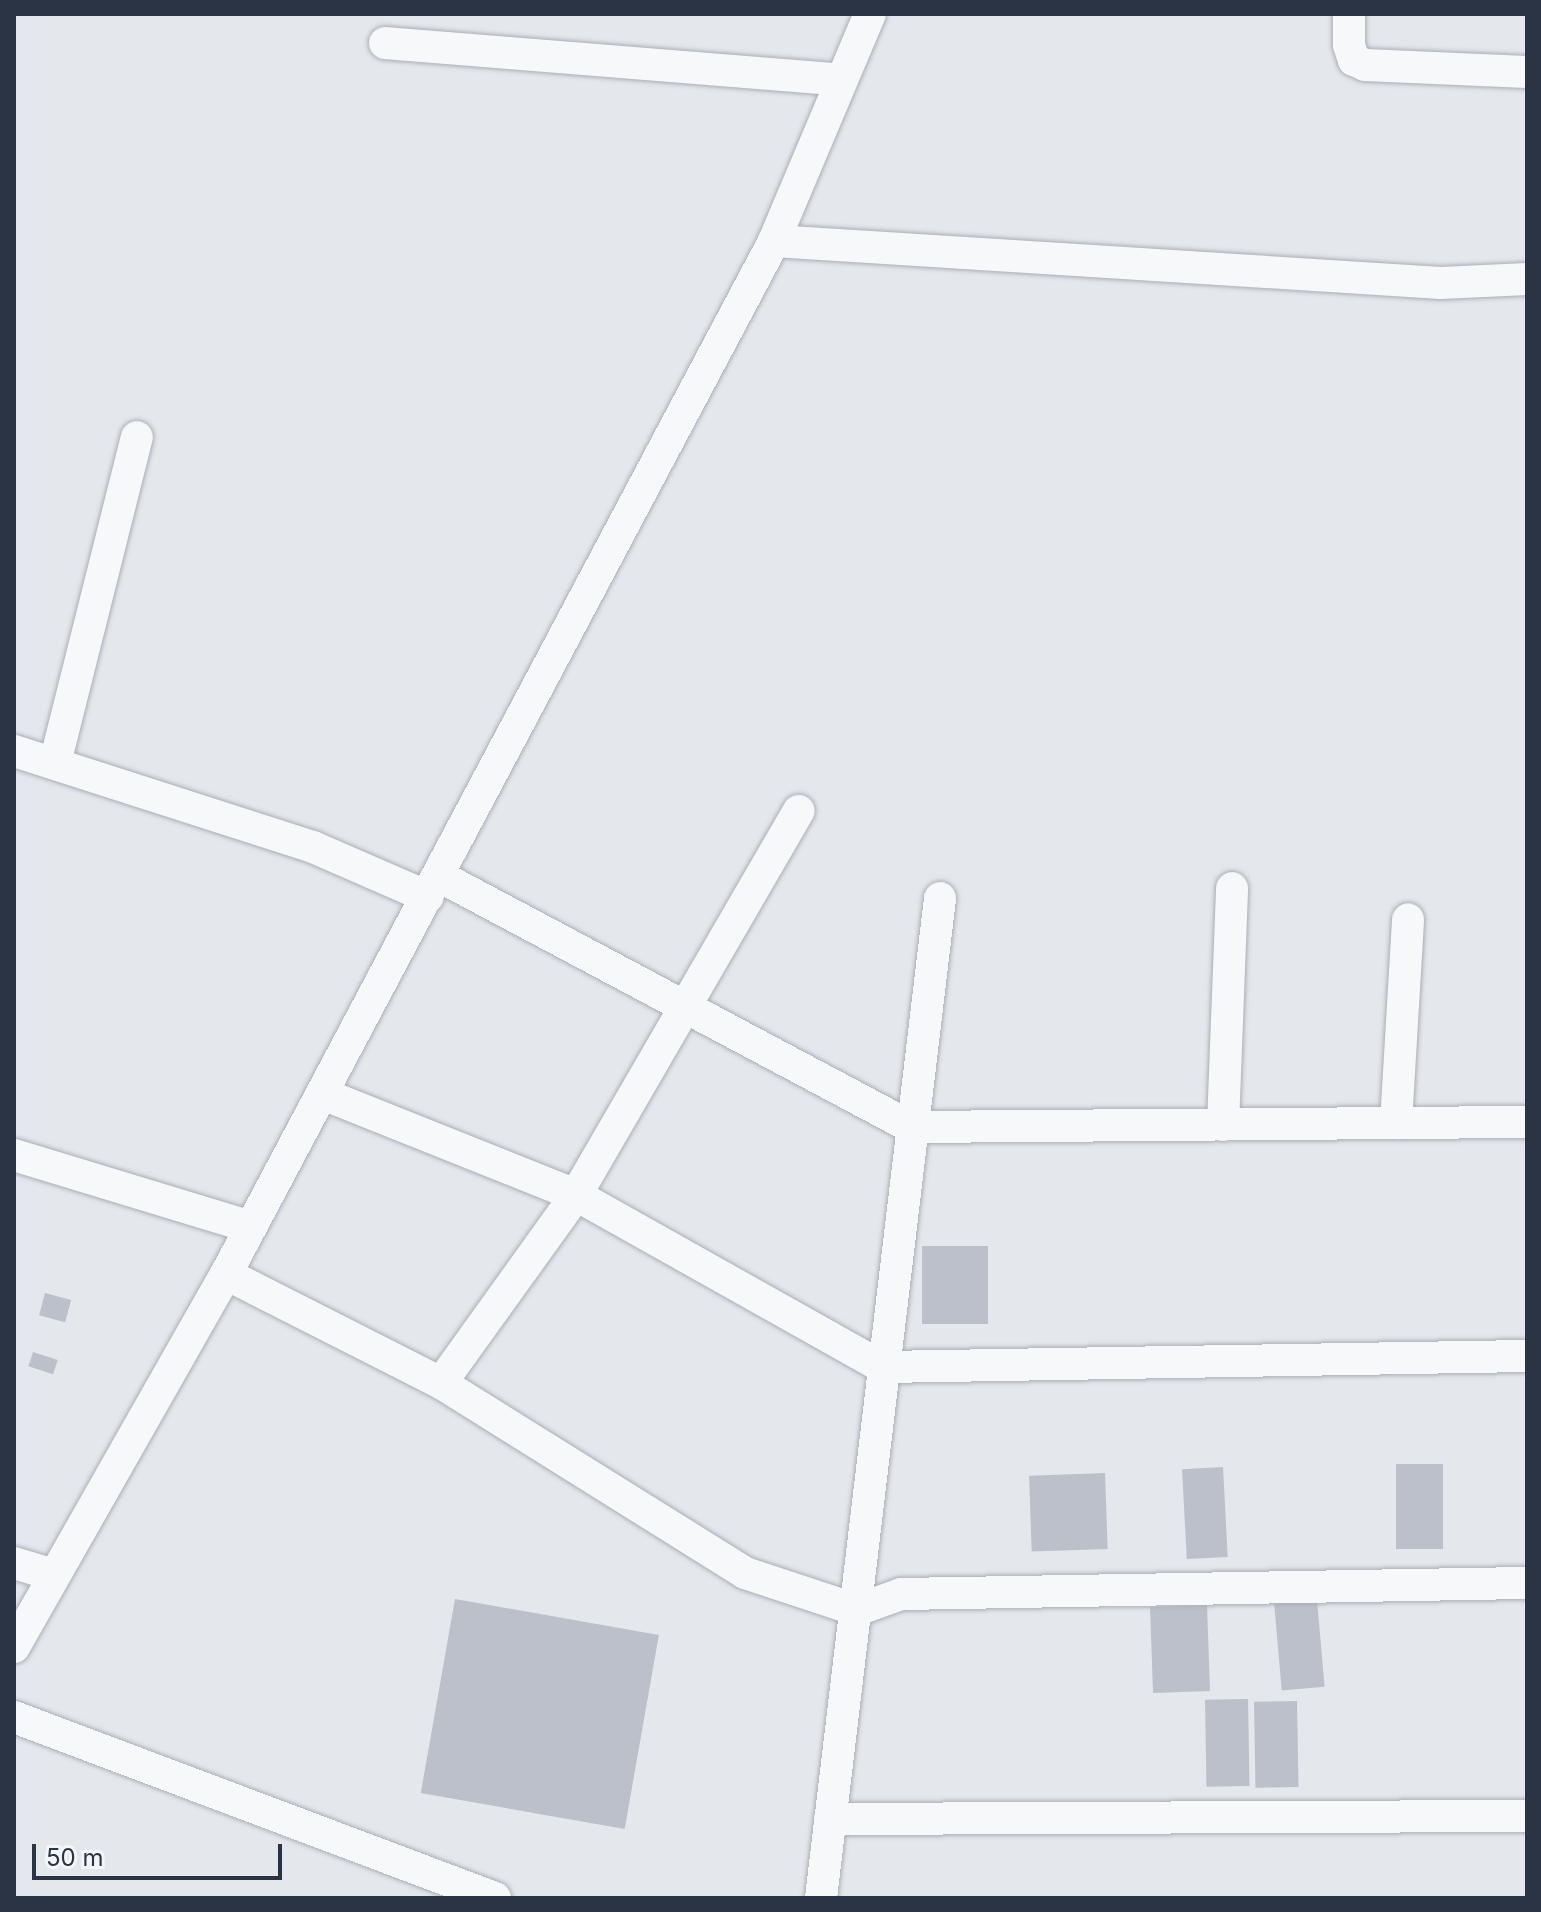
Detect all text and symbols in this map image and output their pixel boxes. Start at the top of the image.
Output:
scale bar [36,1828,286,1878]
text: 50 m [46,1843,104,1872]

